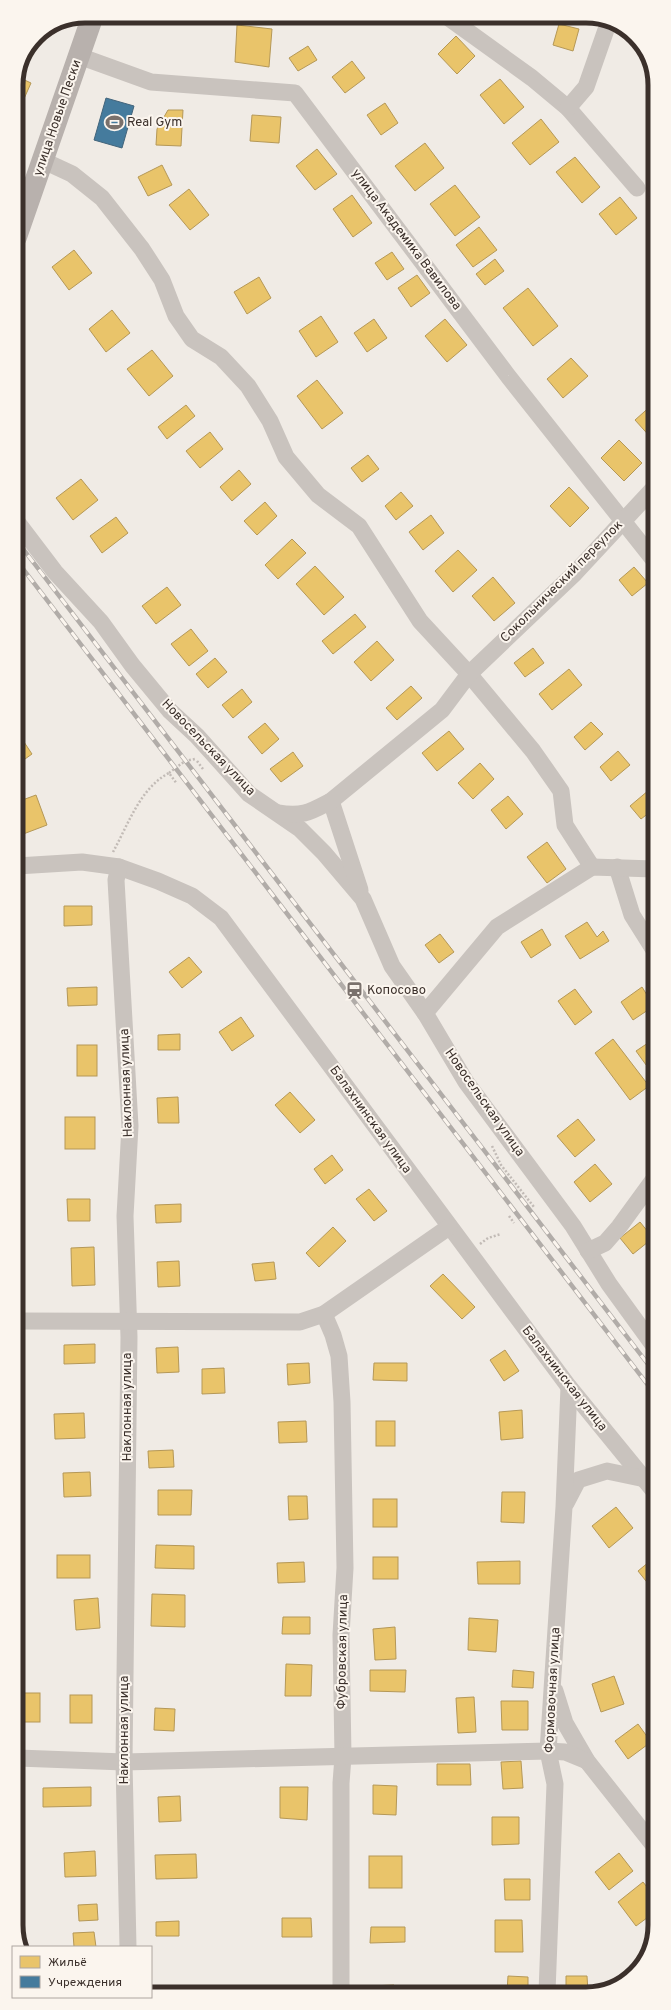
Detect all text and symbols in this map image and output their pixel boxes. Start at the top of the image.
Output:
street label: улица Новые Пески [31,58,85,178]
sports icon: Real Gym [104,113,124,133]
place label: Real Gym [127,115,182,131]
street label: улица Академика Вавилова [348,166,464,314]
street label: Сокольнический переулок [498,518,626,646]
street label: Новосельская улица [158,696,258,800]
station icon: Копосово [344,981,364,1001]
place label: Копосово [367,983,426,999]
street label: Наклонная улица [117,1028,137,1138]
street label: Новосельская улица [441,1046,527,1160]
street label: Балахнинская улица [326,1063,414,1177]
street label: Балахнинская улица [518,1323,610,1435]
street label: Наклонная улица [120,1353,136,1461]
street label: Фубровская улица [334,1594,352,1710]
street label: Формовочная улица [542,1627,564,1753]
street label: Наклонная улица [117,1676,133,1784]
legend [12,1946,152,1998]
text: Жильё [48,1955,87,1971]
text: Учреждения [48,1975,122,1991]

